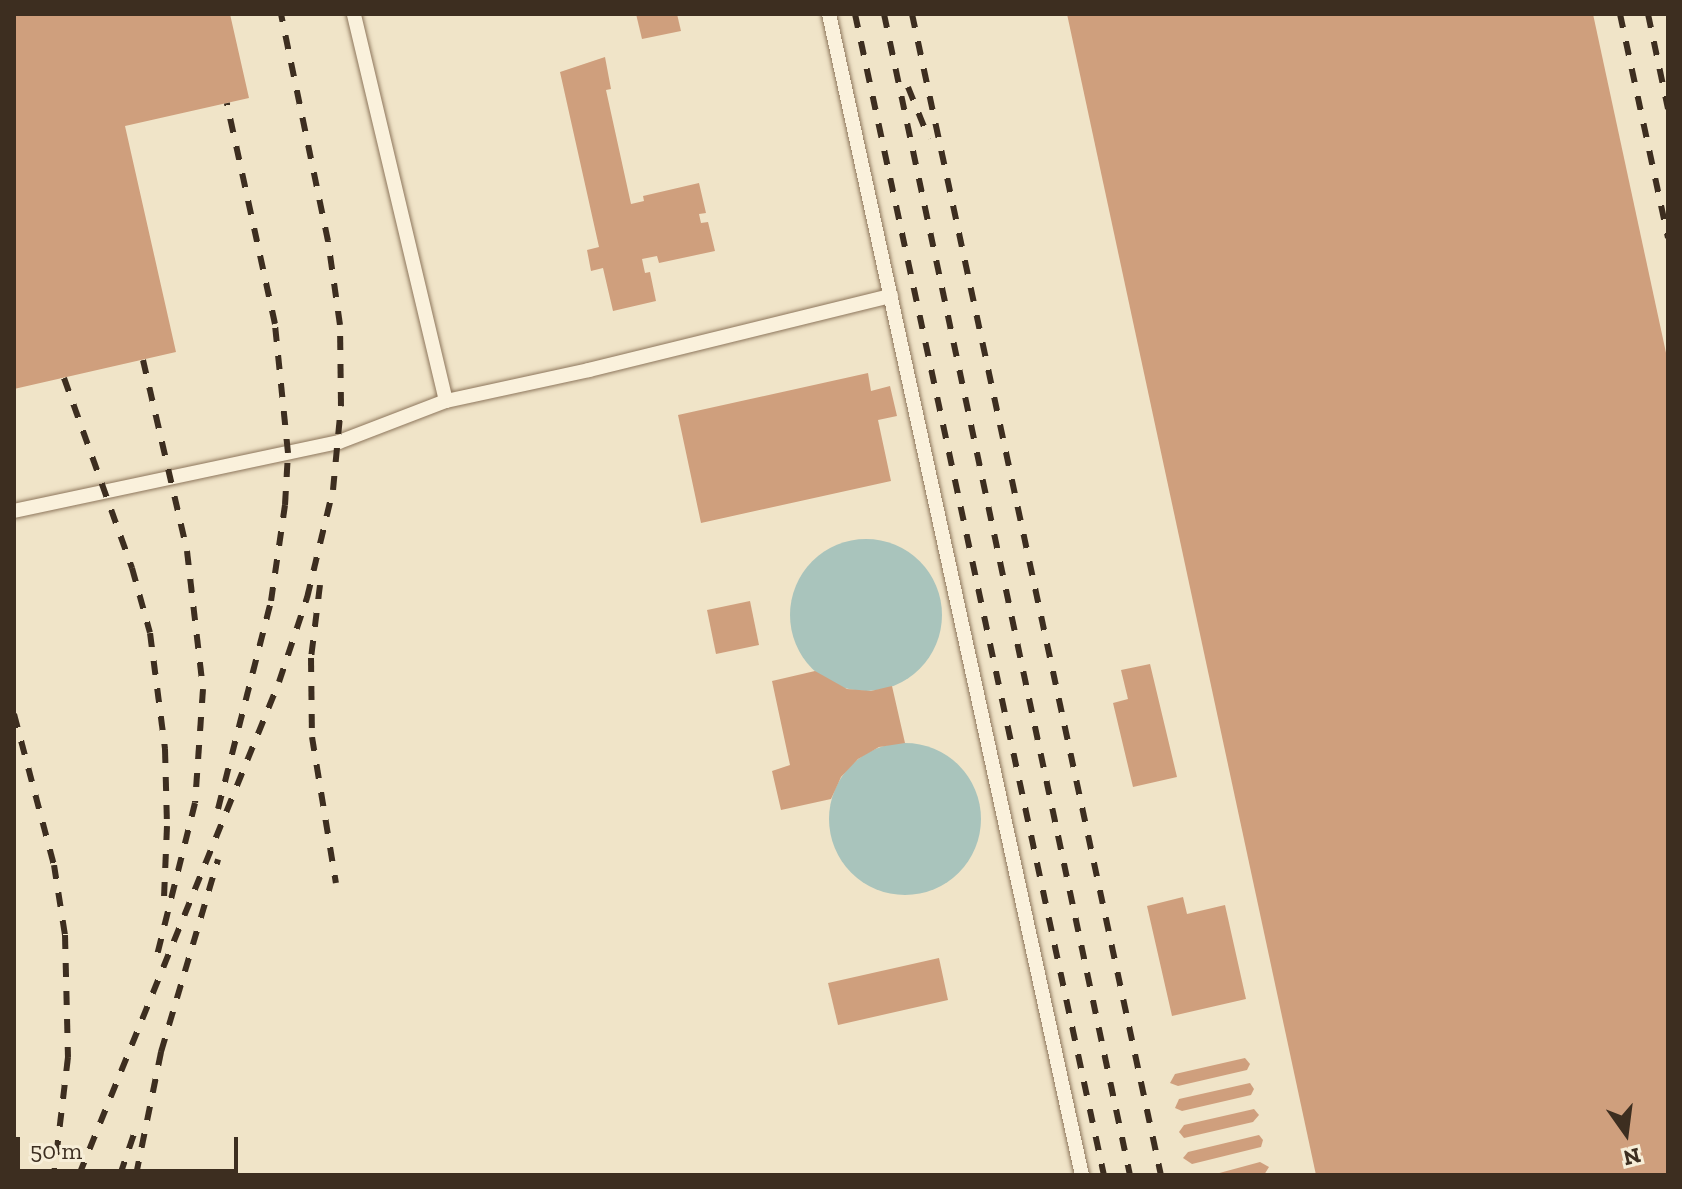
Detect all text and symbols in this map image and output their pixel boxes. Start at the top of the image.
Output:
north arrow [1586,1093,1666,1173]
scale bar [20,1121,242,1171]
text: 50 m [30,1136,82,1165]
text: N [1621,1142,1643,1172]

